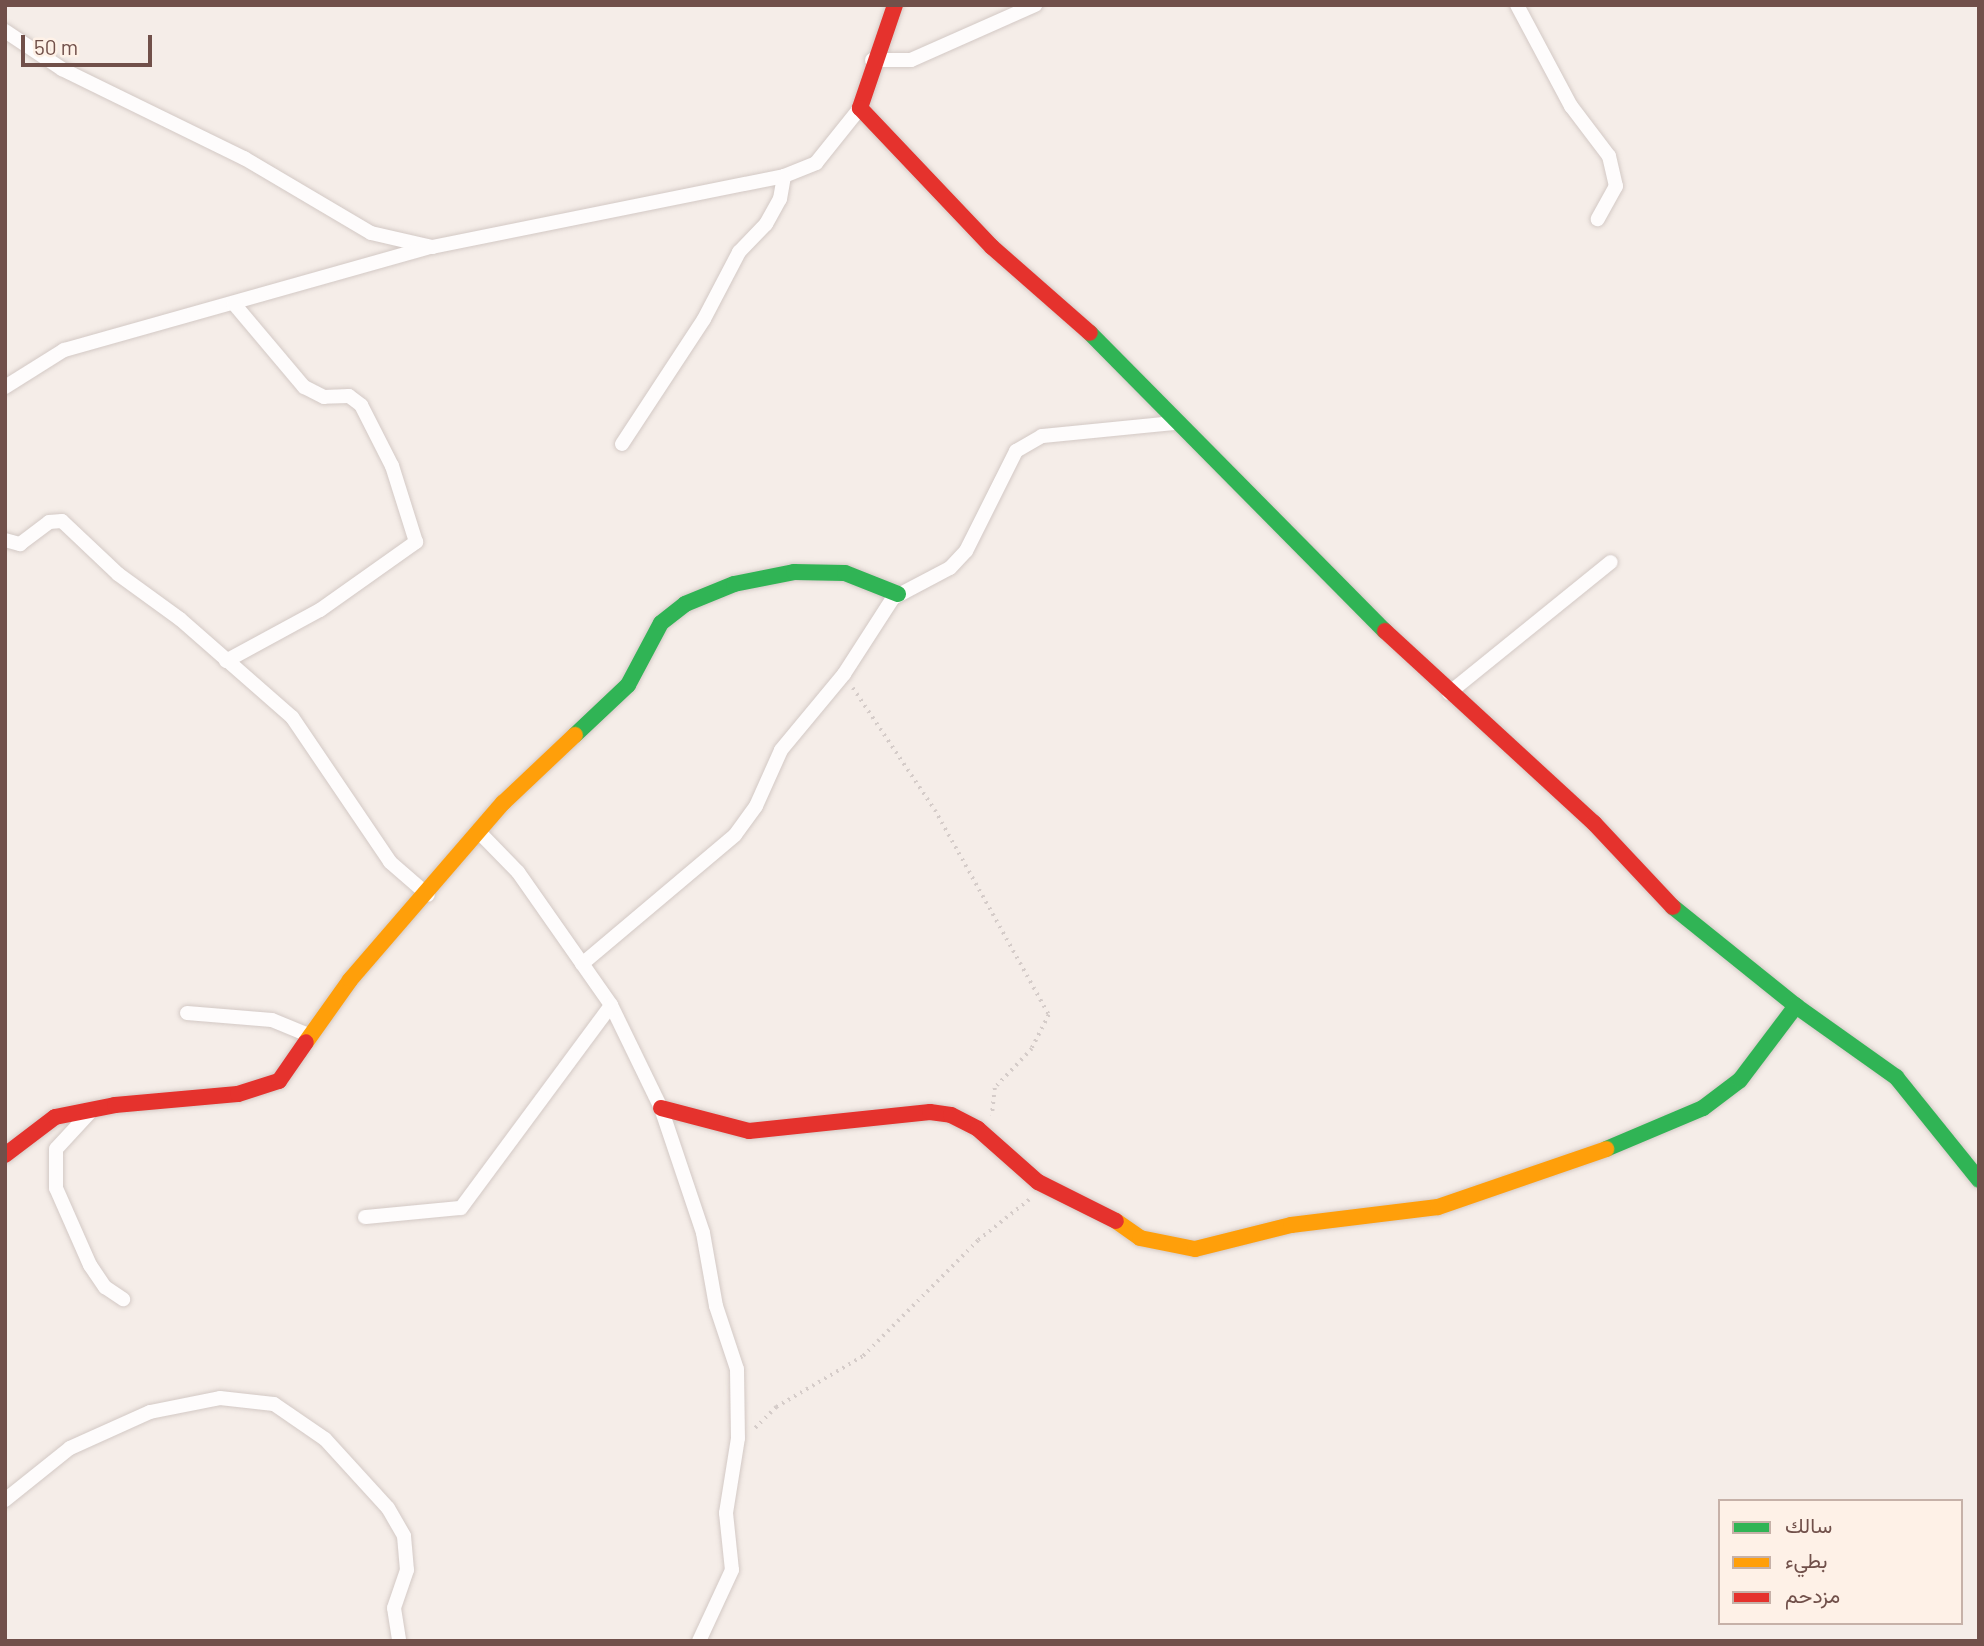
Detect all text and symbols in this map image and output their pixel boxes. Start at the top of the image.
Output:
scale bar [24,21,156,65]
text: 50 m [34,34,78,59]
legend [1718,1499,1963,1625]
text: سالك [1785,1512,1832,1537]
text: بطيء [1785,1547,1828,1572]
text: مزدحم [1785,1582,1840,1607]

